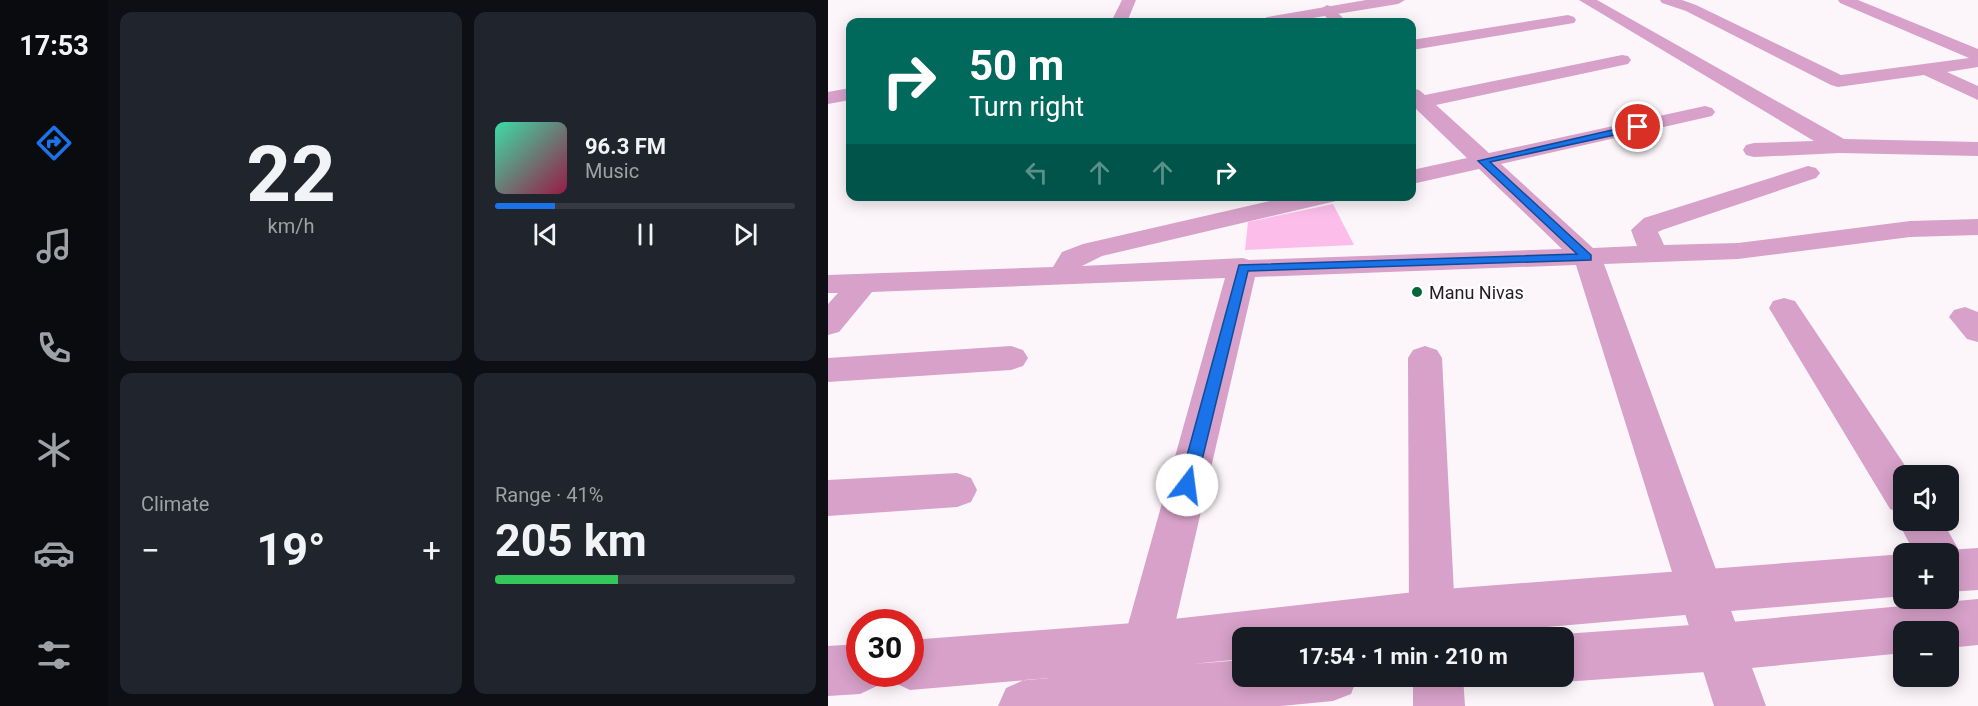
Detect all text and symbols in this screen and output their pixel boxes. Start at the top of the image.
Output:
text: 17:53 [19,30,89,62]
text: 50 m [969,41,1064,90]
icon: right [870,42,948,120]
text: Turn right [969,91,1084,123]
pin [1612,101,1663,152]
icon: arrive [1621,110,1654,143]
icon: directions [33,122,75,164]
text: 22 [246,129,336,220]
text: 96.3 FM [585,134,666,159]
icon: left [1020,156,1053,189]
icon: ahead [1083,156,1116,189]
icon: ahead [1146,156,1179,189]
icon: right [1209,156,1242,189]
text: Music [585,159,639,183]
text: km/h [268,214,314,238]
icon: previous [529,218,562,251]
icon: pause [629,218,662,251]
icon: next [729,218,762,251]
icon: music [33,225,75,267]
place label: Manu Nivas [1429,282,1524,303]
marker: Manu Nivas [1410,285,1424,299]
icon: phone [33,327,75,369]
icon: climate [33,429,75,471]
position arrow [1155,453,1219,517]
map controls [1893,465,1959,687]
button: sound [1893,465,1959,531]
text: Range · 41% [495,483,603,507]
text: Climate [141,492,209,516]
text: 205 km [495,514,647,567]
text: 19° [256,523,326,576]
text: − [141,531,160,570]
text: + [422,531,441,570]
icon: car [33,532,75,574]
button: + [1893,543,1959,609]
speed limit sign: 30 [846,609,924,687]
button: − [1893,621,1959,687]
icon: filters [33,634,75,676]
text: 17:54 · 1 min · 210 m [1298,644,1508,669]

